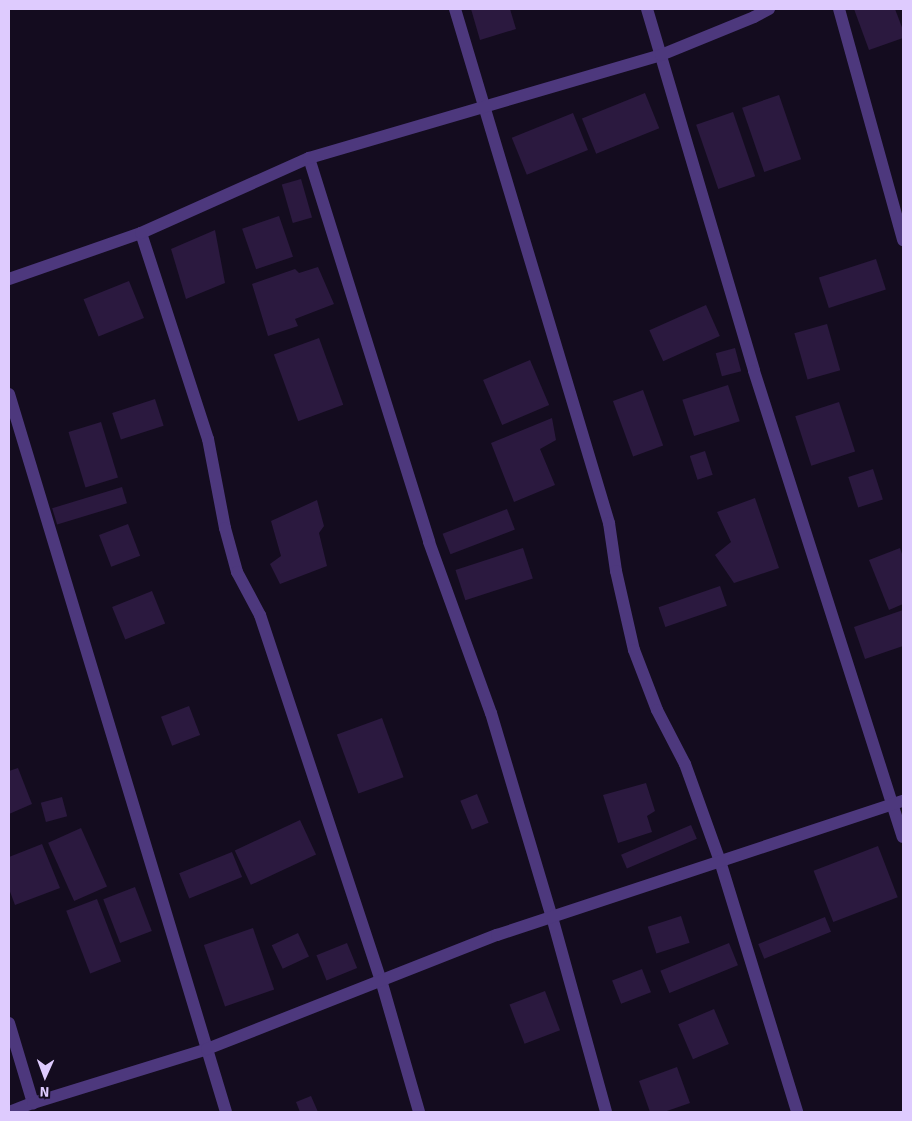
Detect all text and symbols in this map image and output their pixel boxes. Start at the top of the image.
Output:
north arrow [20,1051,70,1101]
text: N [39,1083,50,1100]

